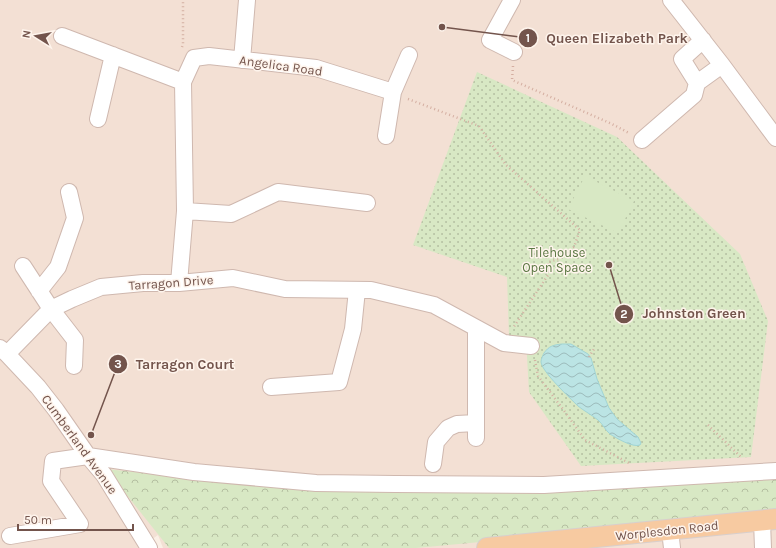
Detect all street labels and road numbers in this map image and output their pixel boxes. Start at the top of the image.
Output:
street label: Angelica Road [238,52,323,79]
street label: Tarragon Drive [128,272,214,293]
street label: Cumberland Avenue [38,392,121,497]
street label: Worplesdon Road [615,518,719,543]

